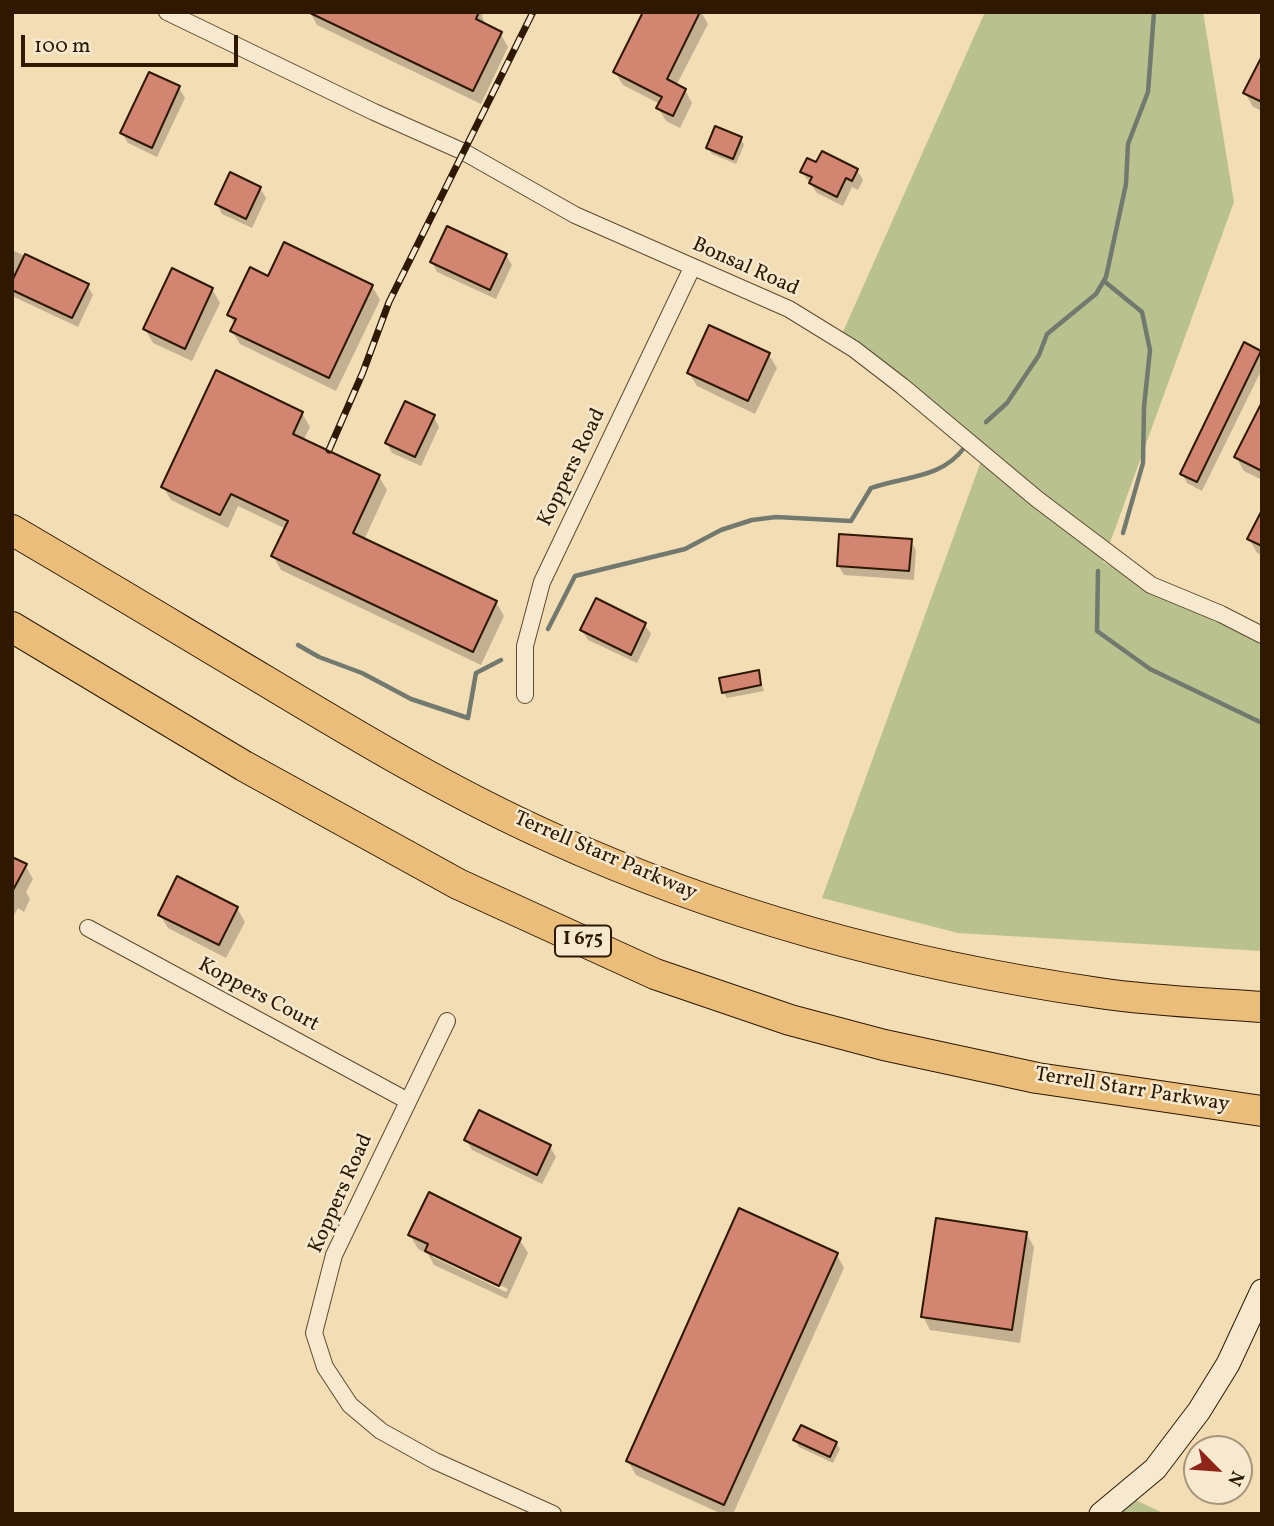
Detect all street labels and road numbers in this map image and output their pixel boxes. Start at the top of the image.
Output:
street label: Bonsal Road [688,233,802,303]
street label: Koppers Road [534,405,612,531]
street label: Terrell Starr Parkway [510,807,700,907]
road number: I 675 [555,925,611,956]
street label: Koppers Court [193,954,323,1038]
street label: Terrell Starr Parkway [1033,1063,1231,1119]
street label: Koppers Road [304,1130,380,1258]

